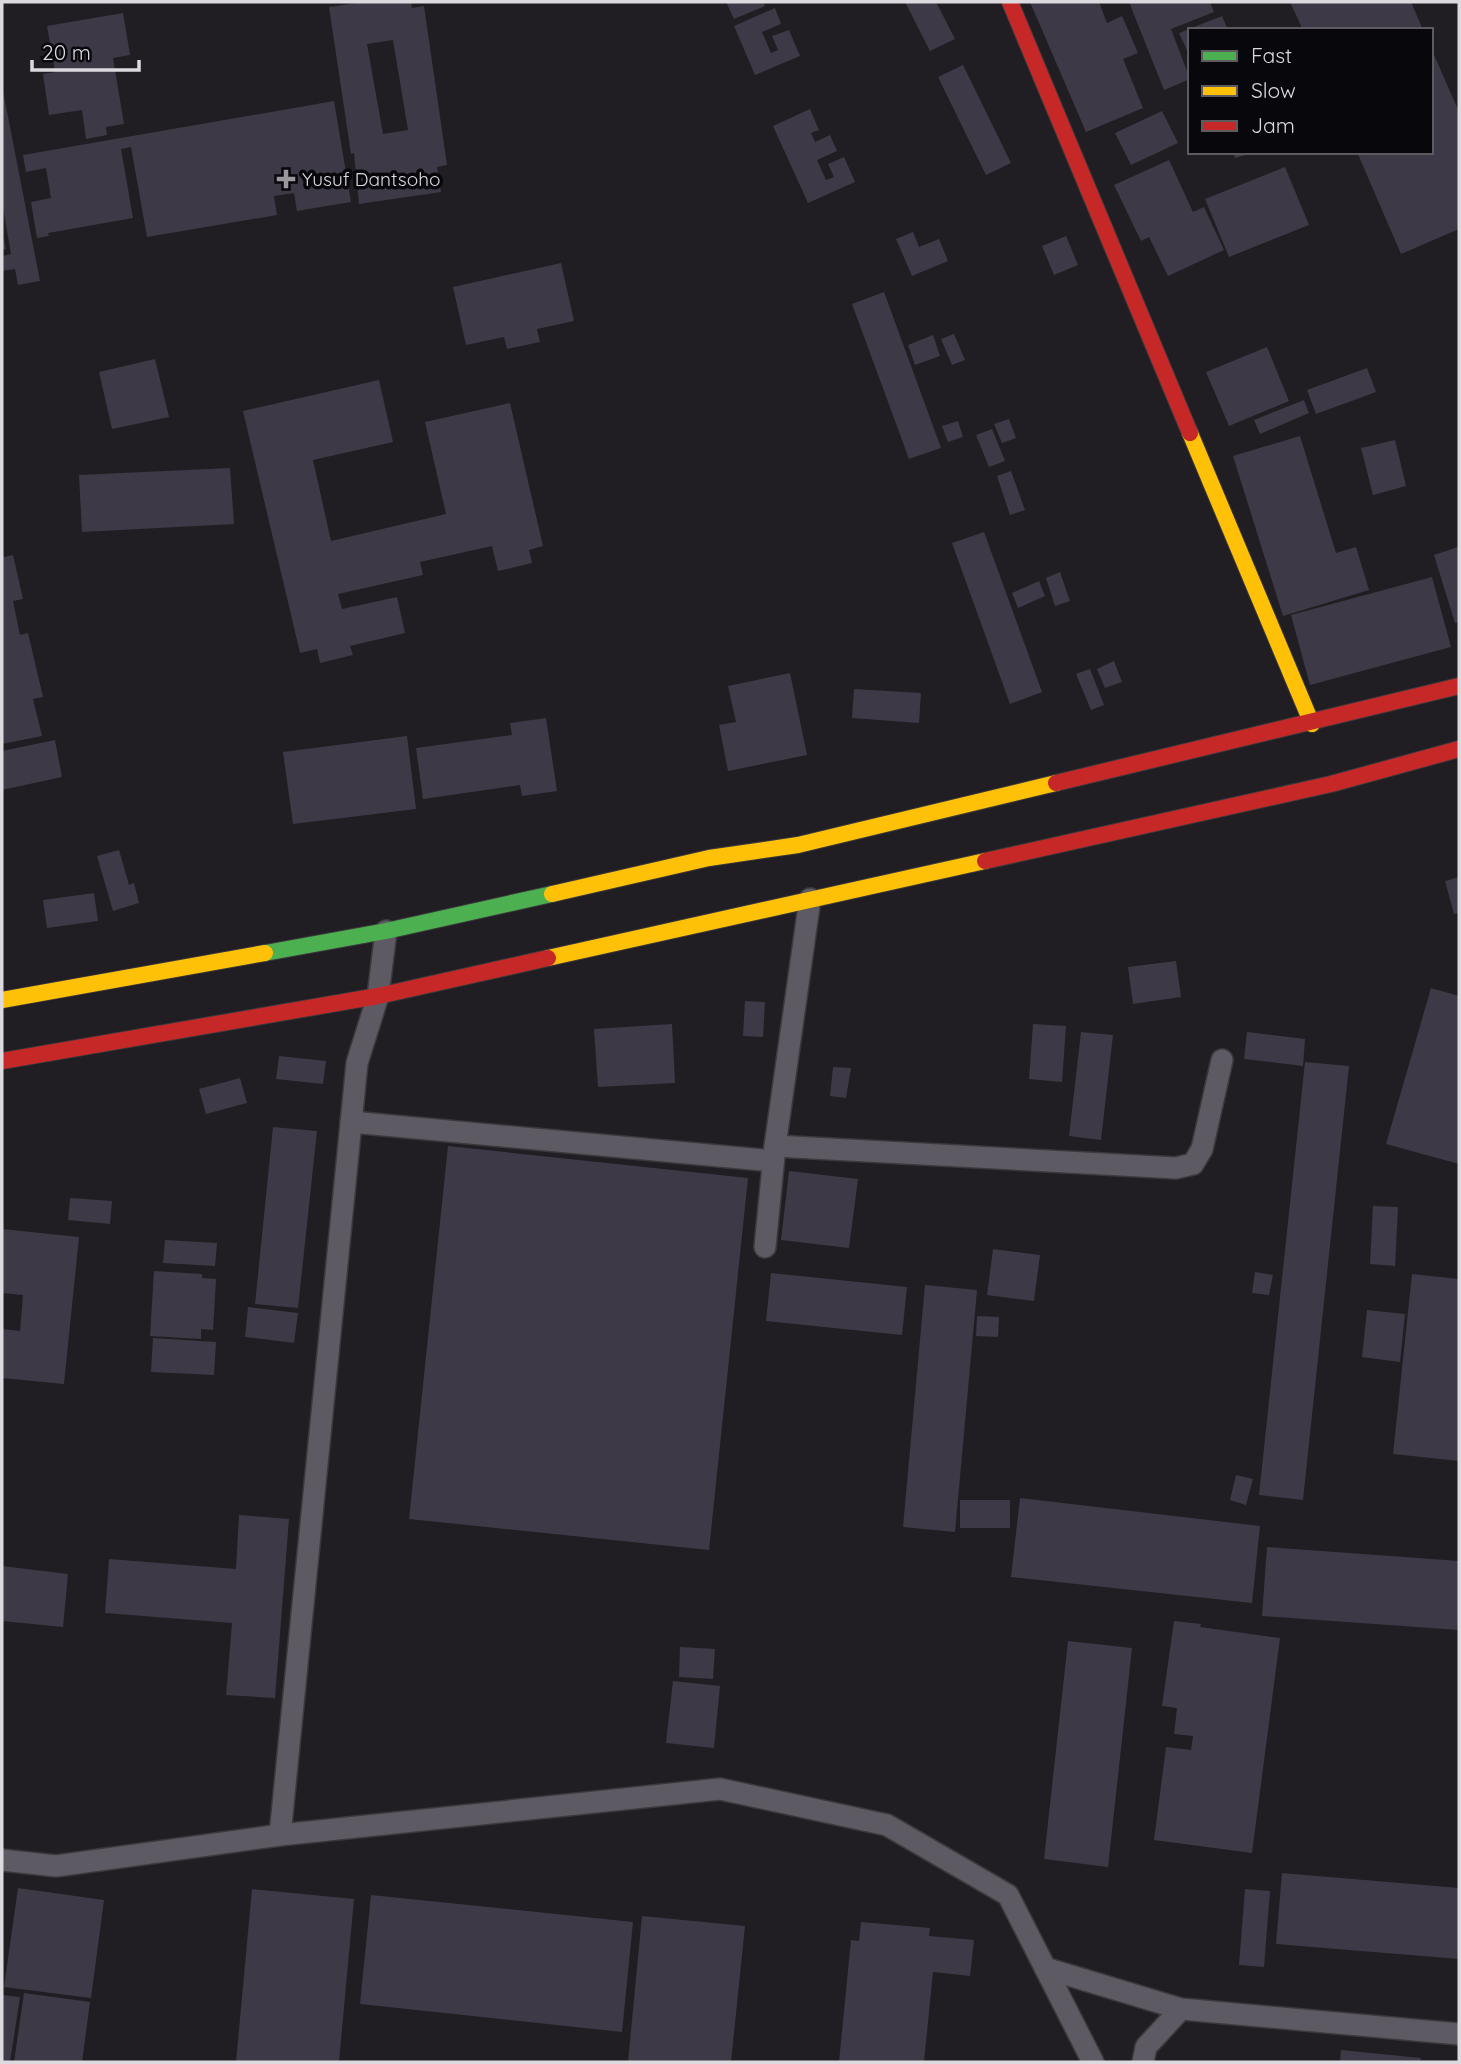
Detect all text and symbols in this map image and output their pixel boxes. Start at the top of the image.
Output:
scale bar [32,28,138,72]
legend [1188,28,1433,154]
text: 20 m [42,39,91,65]
text: Fast [1251,42,1292,68]
text: Slow [1251,77,1296,103]
text: Jam [1251,112,1295,138]
place label: Yusuf Dantsoho [302,167,440,191]
marker: Yusuf Dantsoho [276,169,296,189]

